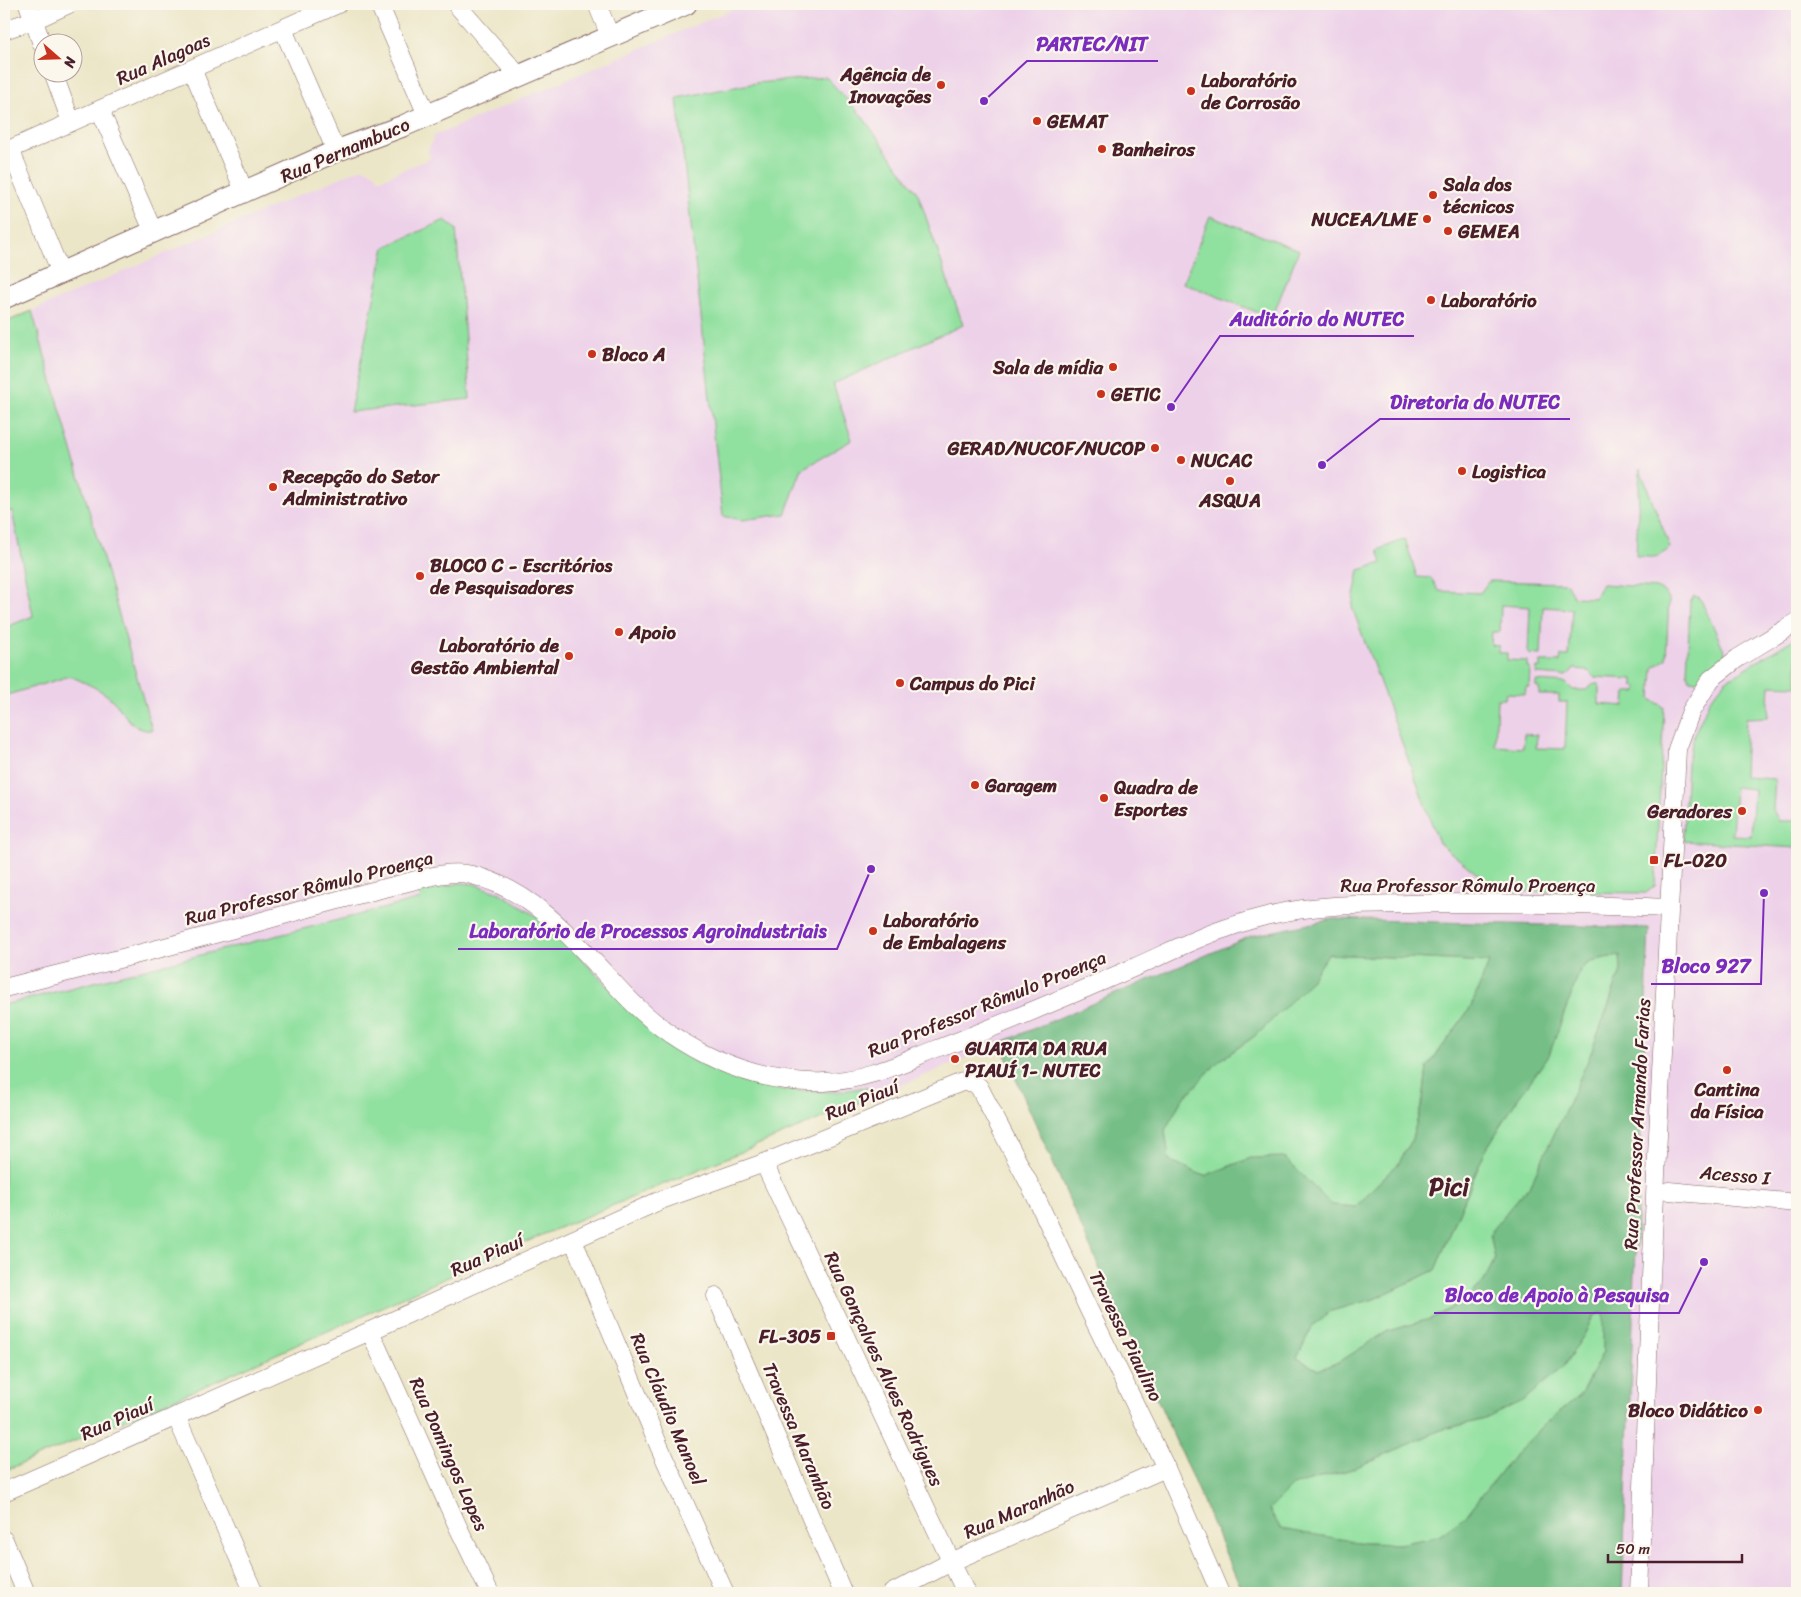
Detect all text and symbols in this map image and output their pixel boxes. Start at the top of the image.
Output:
street label: Rua Alagoas [111,23,216,94]
callout: PARTEC/NIT [1027,26,1158,61]
text: PARTEC/NIT [1036,27,1149,62]
north arrow [32,32,82,82]
text: N [56,53,83,71]
place label: Agência de Inovações [840,58,932,113]
place label: Laboratório de Corrosão [1201,64,1300,119]
marker: Agência de Inovações [935,79,947,91]
marker: Laboratório de Corrosão [1185,85,1197,97]
place label: GEMAT [1046,105,1109,138]
street label: Rua Pernambuco [275,108,415,192]
marker: GEMAT [1031,115,1043,127]
place label: Banheiros [1112,133,1196,166]
marker: Banheiros [1096,143,1108,155]
place label: Sala dos técnicos [1442,168,1515,223]
marker: Sala dos técnicos [1427,189,1439,201]
place label: NUCEA/LME [1311,203,1418,236]
marker: NUCEA/LME [1421,213,1433,225]
place label: GEMEA [1457,215,1520,248]
marker: GEMEA [1442,225,1454,237]
place label: Laboratório [1441,284,1537,317]
marker: Laboratório [1425,294,1437,306]
callout: Auditório do NUTEC [1220,301,1414,336]
text: Auditório do NUTEC [1229,302,1404,337]
place label: Bloco A [602,338,666,371]
marker: Bloco A [586,348,598,360]
place label: Sala de mídia [992,351,1103,384]
marker: Sala de mídia [1107,361,1119,373]
place label: GETIC [1110,378,1161,411]
callout: Diretoria do NUTEC [1380,384,1570,419]
text: Diretoria do NUTEC [1390,385,1560,420]
marker: GETIC [1095,388,1107,400]
place label: GERAD/NUCOF/NUCOP [946,432,1146,465]
marker: GERAD/NUCOF/NUCOP [1149,442,1161,454]
place label: NUCAC [1190,444,1253,477]
marker: NUCAC [1175,454,1187,466]
place label: Logistica [1472,455,1546,488]
place label: Recepção do Setor Administrativo [282,460,441,515]
marker: Logistica [1456,465,1468,477]
marker: ASQUA [1224,475,1236,487]
marker: Recepção do Setor Administrativo [267,481,279,493]
place label: ASQUA [1198,484,1261,517]
place label: BLOCO C - Escritórios de Pesquisadores [430,549,613,604]
marker: BLOCO C - Escritórios de Pesquisadores [414,570,426,582]
place label: Apoio [628,616,676,649]
marker: Apoio [613,626,625,638]
place label: Laboratório de Gestão Ambiental [410,629,561,684]
marker: Laboratório de Gestão Ambiental [563,650,575,662]
place label: Campus do Pici [909,667,1037,700]
marker: Campus do Pici [894,677,906,689]
place label: Garagem [984,769,1057,802]
place label: Quadra de Esportes [1114,771,1198,826]
marker: Garagem [969,779,981,791]
marker: Quadra de Esportes [1098,792,1110,804]
place label: Geradores [1646,795,1733,828]
marker: Geradores [1736,805,1748,817]
street label: Rua Professor Rômulo Proença [181,841,437,935]
place label: FL-020 [1663,844,1727,877]
marker: FL-020 [1648,854,1660,866]
street label: Rua Professor Rômulo Proença [1341,869,1596,902]
place label: Laboratório de Embalagens [883,904,1007,959]
callout: Laboratório de Processos Agroindustriais [458,914,837,949]
text: Laboratório de Processos Agroindustriais [469,914,827,949]
marker: Laboratório de Embalagens [867,925,879,937]
street label: Rua Professor Rômulo Proença [863,941,1112,1067]
callout: Bloco 927 [1651,949,1761,984]
text: Bloco 927 [1661,949,1752,984]
street label: Rua Professor Armando Farias [1614,997,1660,1251]
place label: GUARITA DA RUA PIAUÍ 1- NUTEC [964,1032,1107,1087]
marker: GUARITA DA RUA PIAUÍ 1- NUTEC [949,1053,961,1065]
marker: Cantina da Física [1721,1064,1733,1076]
street label: Rua Piauí [820,1069,907,1130]
place label: Cantina da Física [1690,1073,1764,1128]
street label: Acesso I [1698,1155,1773,1195]
district label: Pici [1429,1166,1470,1208]
street label: Rua Piauí [445,1223,532,1286]
street label: Rua Gonçalves Alves Rodrigues [815,1246,953,1492]
street label: Travessa Piaulino [1080,1265,1172,1408]
callout: Bloco de Apoio à Pesquisa [1434,1278,1679,1313]
text: Bloco de Apoio à Pesquisa [1445,1278,1669,1313]
place label: FL-305 [758,1320,821,1353]
street label: Rua Cláudio Manoel [621,1327,715,1491]
marker: FL-305 [825,1330,837,1342]
street label: Travessa Maranhão [753,1357,845,1515]
street label: Rua Domingos Lopes [400,1372,498,1537]
street label: Rua Piauí [75,1387,162,1450]
place label: Bloco Didático [1628,1394,1748,1427]
marker: Bloco Didático [1752,1404,1764,1416]
street label: Rua Maranhão [958,1470,1080,1548]
scale bar [1608,1532,1742,1564]
text: 50 m [1616,1536,1651,1562]

